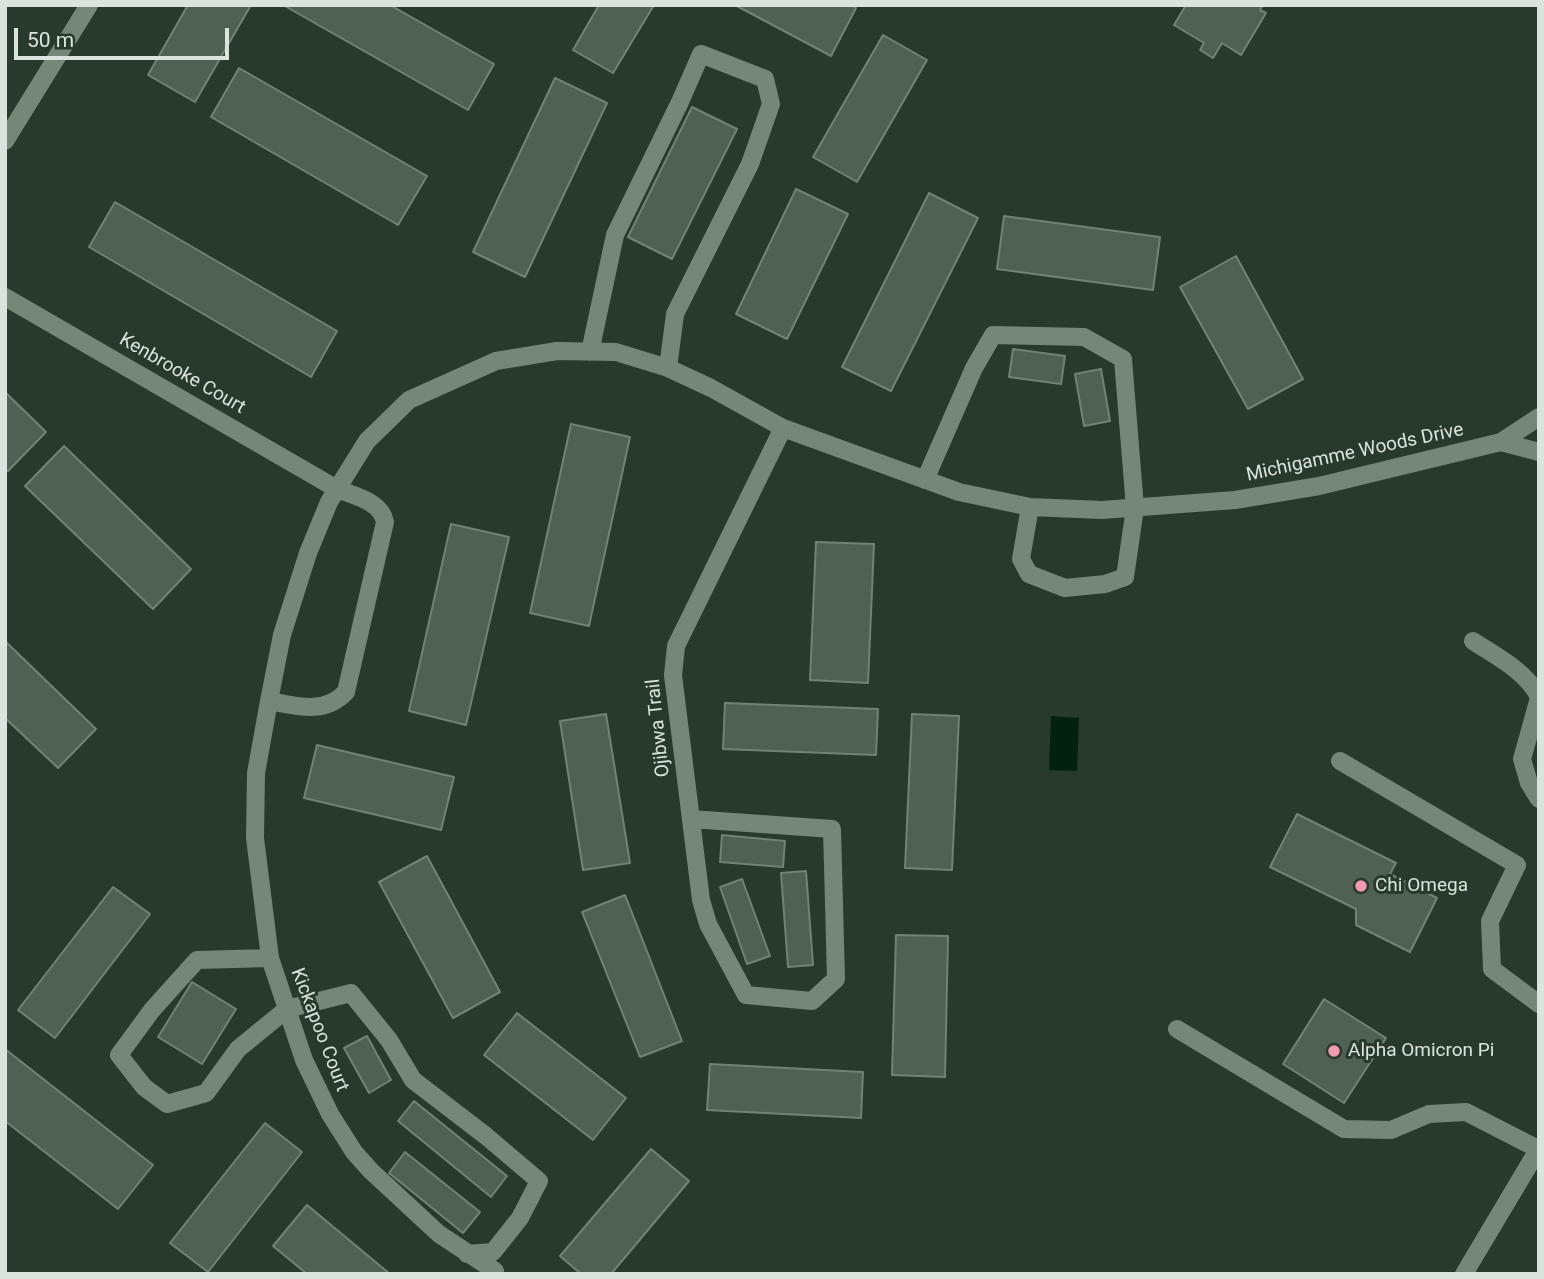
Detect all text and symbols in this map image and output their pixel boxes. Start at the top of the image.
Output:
scale bar [18,14,233,58]
text: 50 m [27,28,74,52]
street label: Kenbrooke Court [115,329,249,419]
street label: Michigamme Woods Drive [1244,419,1466,487]
street label: Ojibwa Trail [643,678,675,778]
place label: Chi Omega [1375,875,1468,897]
marker: Chi Omega [1353,878,1369,894]
street label: Kickapoo Court [285,965,353,1095]
place label: Alpha Omicron Pi [1348,1040,1494,1062]
marker: Alpha Omicron Pi [1326,1043,1342,1059]

